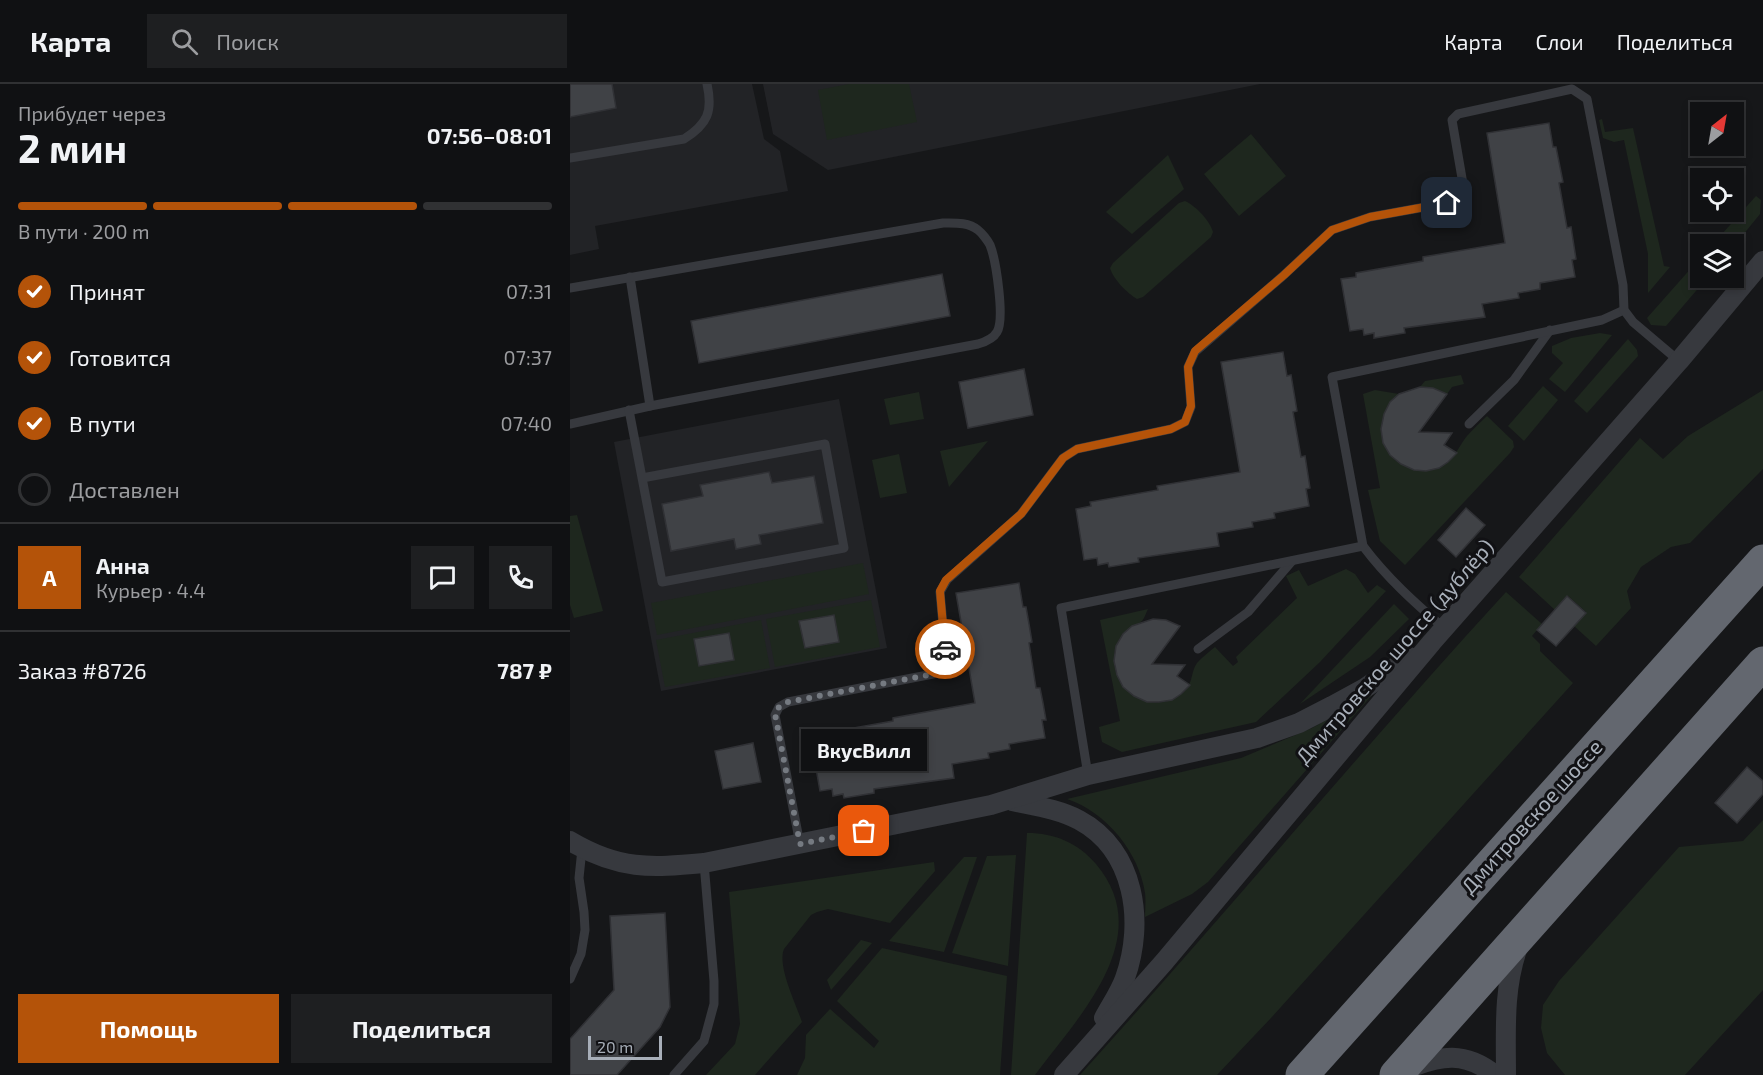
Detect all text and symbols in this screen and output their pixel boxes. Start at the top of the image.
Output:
search box [147,14,567,68]
text: Карта [30,24,111,58]
icon: search [168,25,201,58]
text: Поиск [216,28,279,54]
text: Карта [1444,29,1503,54]
text: Слои [1536,29,1584,54]
text: Поделиться [1617,29,1733,54]
text: Прибудет через [18,101,166,125]
north arrow [1690,102,1744,156]
map controls [1690,102,1744,288]
text: 07:56–08:01 [427,122,552,148]
text: 2 мин [18,124,127,171]
button: locate [1690,168,1744,222]
pin [1421,177,1472,228]
icon: home [1430,186,1463,219]
text: В пути · 200 m [18,219,150,243]
button: layers [1690,234,1744,288]
icon: check [18,275,51,308]
text: Принят [69,278,145,304]
text: 07:31 [506,279,552,303]
icon: check [18,341,51,374]
text: Готовится [69,344,171,370]
text: 07:37 [504,345,552,369]
icon: check [18,407,51,440]
text: В пути [69,410,136,436]
text: 07:40 [501,411,552,435]
text: Доставлен [69,476,180,502]
street label: Дмитровское шоссе (дублёр) [1290,534,1499,769]
button: chat [411,546,474,609]
button: phone [489,546,552,609]
text: Анна [96,552,150,578]
text: А [42,564,57,590]
text: Курьер · 4.4 [96,578,205,602]
courier [915,619,975,679]
icon: car [929,633,962,666]
text: Заказ #8726 [18,657,147,683]
text: 787 ₽ [497,657,552,683]
callout: ВкусВилл [801,729,927,771]
street label: Дмитровское шоссе [1455,734,1607,898]
text: ВкусВилл [817,738,911,762]
pin [838,805,889,856]
icon: bag [847,814,880,847]
button: Помощь [18,994,279,1063]
button: Поделиться [291,994,552,1063]
scale bar [588,1033,662,1060]
text: 20 m [597,1037,633,1056]

